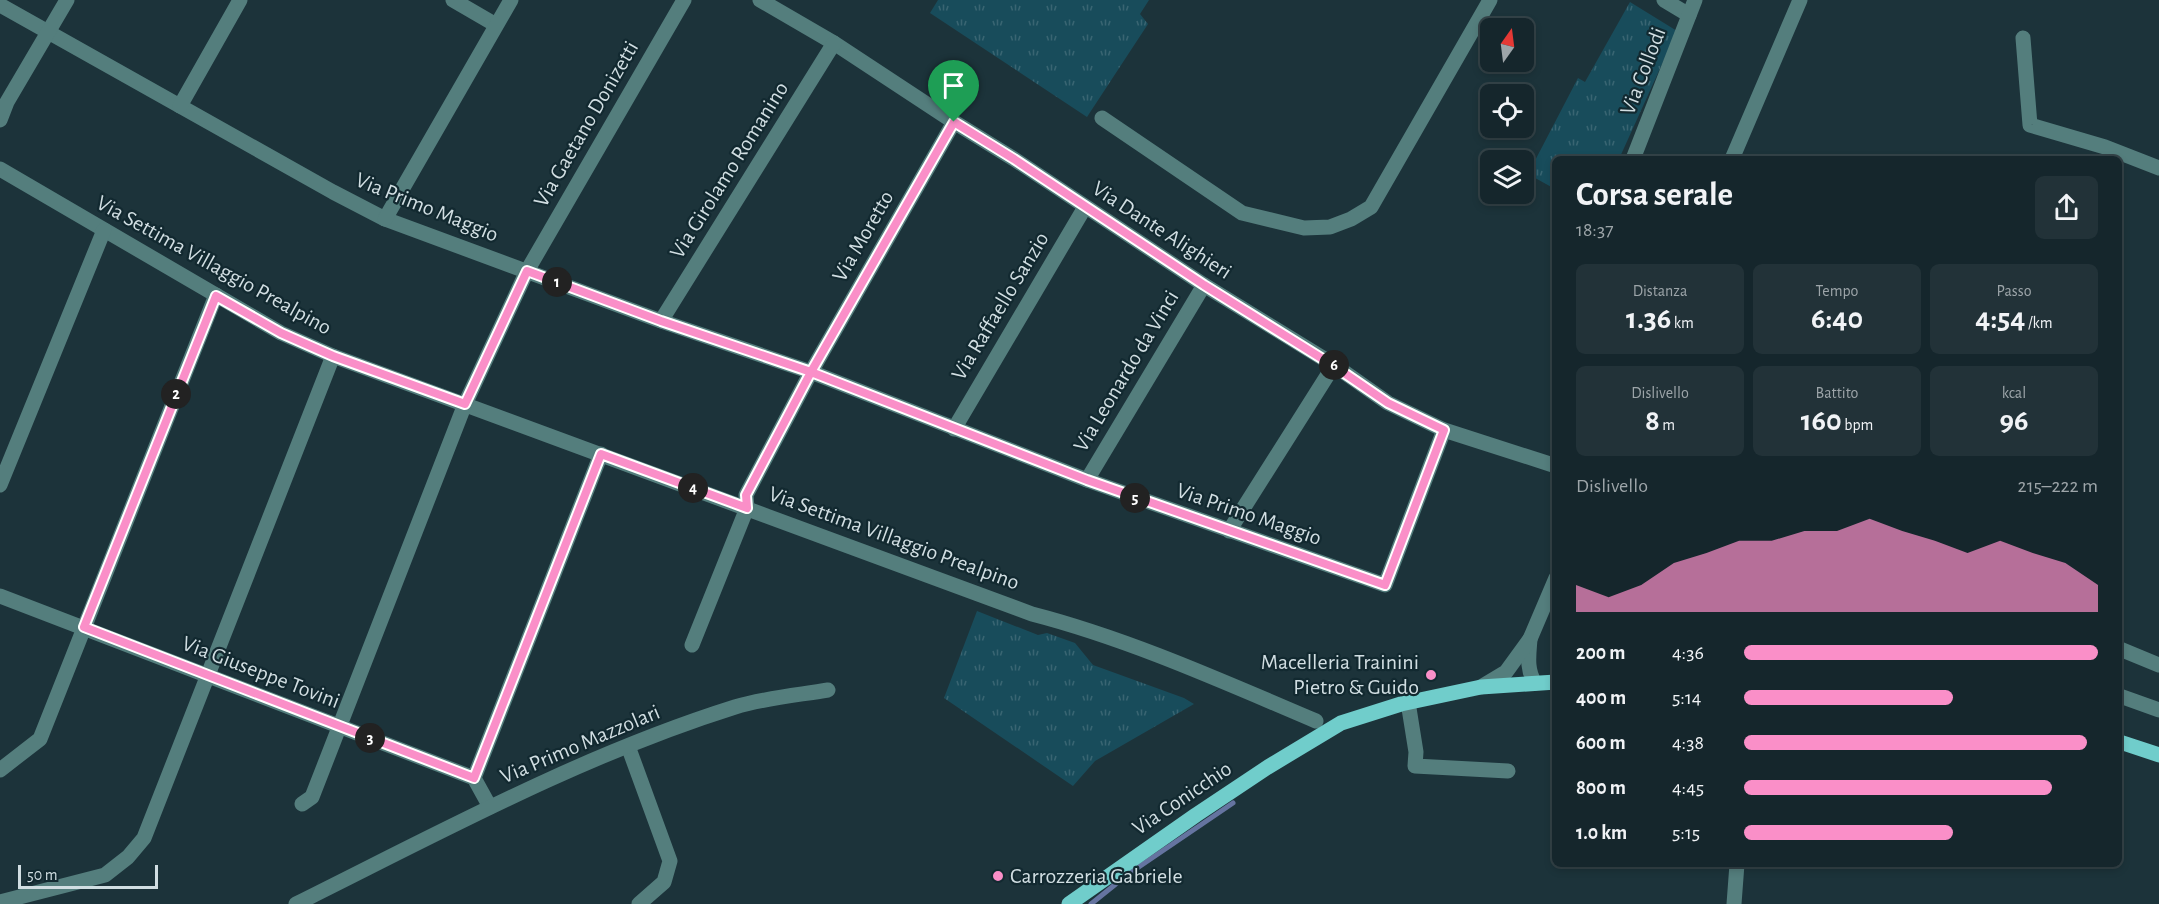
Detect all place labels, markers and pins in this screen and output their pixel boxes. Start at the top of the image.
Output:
pin [928,60,979,122]
pin: 1 [542,267,572,297]
pin: 6 [1319,350,1349,380]
pin: 2 [161,379,191,409]
pin: 4 [678,473,708,503]
pin: 5 [1120,483,1150,513]
place label: Macelleria Trainini Pietro & Guido [1261,651,1419,698]
marker: Macelleria Trainini Pietro & Guido [1424,668,1438,682]
pin: 3 [355,723,385,753]
place label: Carrozzeria Gabriele [1010,865,1183,887]
marker: Carrozzeria Gabriele [991,869,1005,883]

